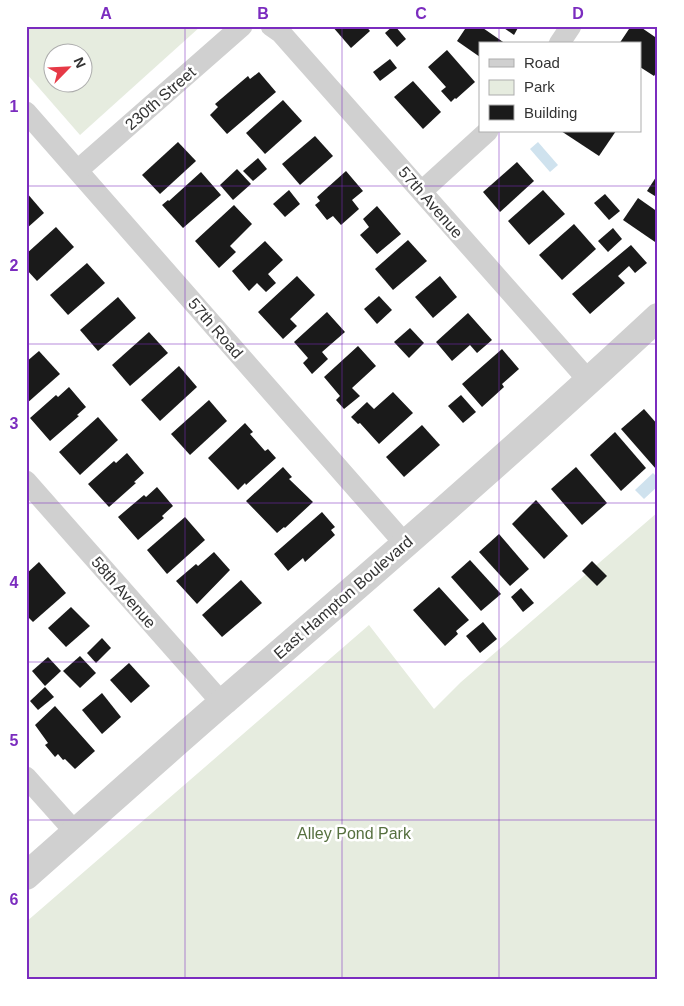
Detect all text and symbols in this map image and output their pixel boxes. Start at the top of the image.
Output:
text: A [100,5,112,22]
text: B [257,5,269,22]
text: C [415,5,427,22]
text: D [572,5,584,22]
north arrow [42,42,92,92]
legend [479,42,642,132]
text: Road [524,54,560,71]
text: N [71,55,89,71]
street label: 230th Street [122,63,199,133]
text: Park [524,78,555,95]
text: 1 [10,98,19,115]
text: Building [524,104,577,121]
street label: 57th Avenue [395,163,466,241]
text: 2 [10,257,19,274]
street label: 57th Road [185,295,246,362]
text: 3 [10,415,19,432]
street label: East Hampton Boulevard [271,533,416,662]
street label: 58th Avenue [88,553,159,631]
text: 4 [10,574,19,591]
text: 5 [10,732,19,749]
park label: Alley Pond Park [297,825,412,842]
text: 6 [10,891,19,908]

